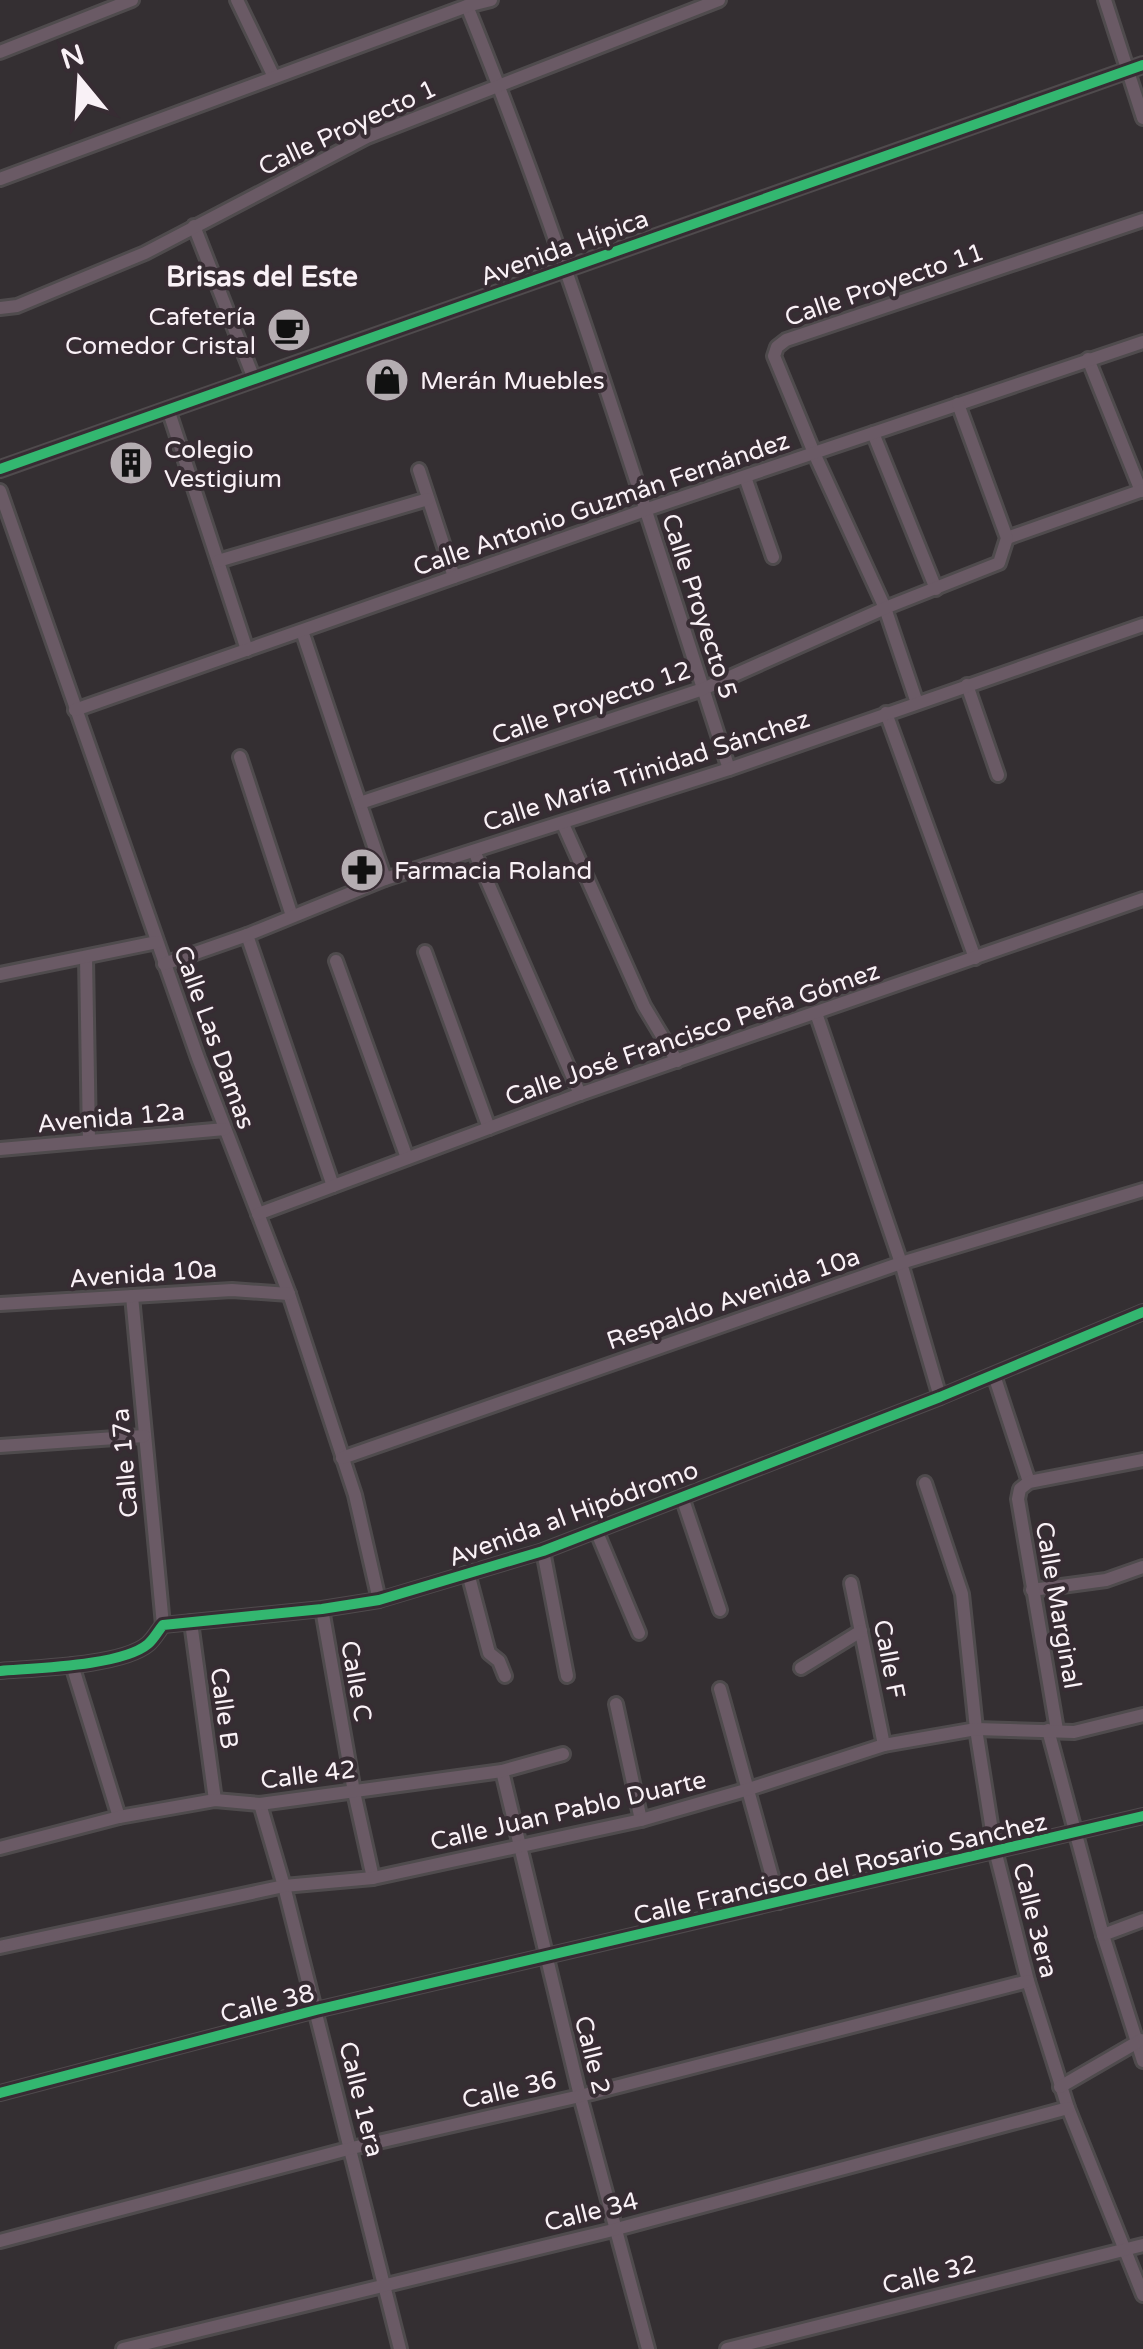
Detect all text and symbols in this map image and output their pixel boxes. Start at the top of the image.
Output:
north arrow [30,30,130,130]
text: N [57,38,89,77]
street label: Calle Proyecto 1 [254,74,441,182]
street label: Avenida Hípica [476,204,653,292]
street label: Calle Proyecto 11 [781,237,988,333]
district label: Brisas del Este [166,260,358,294]
place label: Cafetería Comedor Cristal [65,302,256,361]
cafe icon: Cafetería Comedor Cristal [266,307,312,353]
shop icon: Merán Muebles [364,357,410,403]
place label: Merán Muebles [420,366,605,396]
street label: Calle Antonio Guzmán Fernández [409,425,793,583]
place label: Colegio Vestigium [164,435,282,494]
building icon: Colegio Vestigium [108,440,154,486]
street label: Calle Proyecto 5 [655,510,743,703]
street label: Calle Proyecto 12 [488,655,695,751]
street label: Calle María Trinidad Sánchez [479,704,814,838]
pharmacy icon: Farmacia Roland [339,847,385,893]
place label: Farmacia Roland [394,856,592,886]
street label: Calle Las Damas [167,942,261,1133]
street label: Calle José Francisco Peña Gómez [501,956,883,1112]
street label: Avenida 12a [36,1097,186,1139]
street label: Respaldo Avenida 10a [603,1242,864,1356]
street label: Avenida 10a [68,1254,218,1294]
street label: Calle 17a [105,1407,145,1519]
street label: Avenida al Hipódromo [444,1455,702,1573]
street label: Calle Marginal [1029,1519,1087,1691]
street label: Calle F [867,1617,911,1701]
street label: Calle C [334,1638,378,1724]
street label: Calle B [203,1666,245,1751]
street label: Calle 42 [259,1754,358,1796]
street label: Calle Juan Pablo Duarte [427,1765,709,1857]
street label: Calle Francisco del Rosario Sanchez [631,1807,1050,1931]
street label: Calle 3era [1006,1859,1064,1981]
street label: Calle 38 [217,1978,317,2030]
street label: Calle 2 [568,2013,616,2098]
street label: Calle 1era [332,2038,390,2160]
street label: Calle 36 [459,2065,559,2115]
street label: Calle 34 [541,2186,641,2238]
street label: Calle 32 [879,2249,979,2301]

